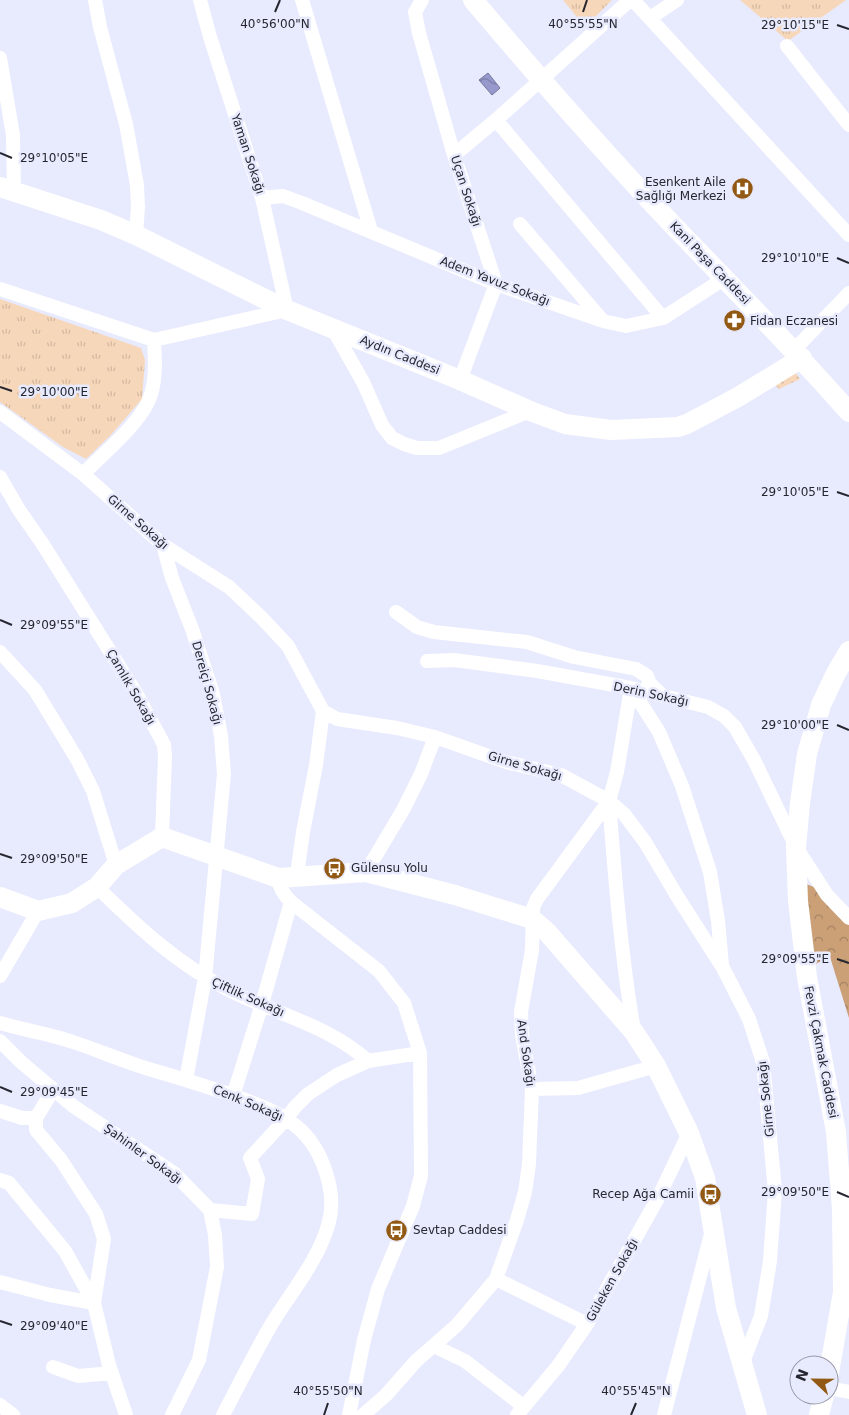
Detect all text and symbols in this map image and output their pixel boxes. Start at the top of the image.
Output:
text: 40°56'00"N [240,17,310,31]
text: 40°55'55"N [548,17,618,31]
text: 29°10'15"E [761,18,829,32]
street label: Yaman Sokağı [228,111,268,196]
text: 29°10'05"E [20,151,88,165]
street label: Uçan Sokağı [448,154,484,228]
place label: Esenkent Aile Sağlığı Merkezi [636,175,726,203]
hospital icon: Esenkent Aile Sağlığı Merkezi [730,177,754,201]
street label: Kani Paşa Caddesi [667,219,753,307]
text: 29°10'10"E [761,251,829,265]
street label: Adem Yavuz Sokağı [438,254,552,308]
pharmacy icon: Fidan Eczanesi [722,309,746,333]
place label: Fidan Eczanesi [750,314,838,328]
street label: Aydın Caddesi [358,333,442,377]
text: 29°10'00"E [20,385,88,399]
text: 29°10'05"E [761,485,829,499]
street label: Girne Sokağı [105,492,171,552]
text: 29°09'55"E [20,618,88,632]
street label: Dereiçi Sokağı [189,640,225,726]
street label: Çamlık Sokağı [104,647,158,727]
street label: Derin Sokağı [612,679,690,709]
text: 29°10'00"E [761,718,829,732]
street label: Girne Sokağı [486,749,564,783]
text: 29°09'50"E [20,852,88,866]
bus stop icon: Gülensu Yolu [323,856,347,880]
place label: Gülensu Yolu [351,861,428,875]
text: 29°09'55"E [761,952,829,966]
street label: Çiftlik Sokağı [210,975,286,1019]
street label: Fevzi Çakmak Caddesi [801,985,841,1119]
street label: And Sokağı [514,1019,538,1087]
street label: Girne Sokağı [755,1060,777,1138]
street label: Cenk Sokağı [211,1082,285,1124]
text: 29°09'45"E [20,1085,88,1099]
street label: Şahinler Sokağı [101,1121,185,1187]
bus stop icon: Recep Ağa Camii [698,1182,722,1206]
text: 29°09'50"E [761,1185,829,1199]
place label: Recep Ağa Camii [592,1187,694,1201]
bus stop icon: Sevtap Caddesi [385,1218,409,1242]
place label: Sevtap Caddesi [413,1223,507,1237]
street label: Güleken Sokağı [583,1236,641,1324]
text: 29°09'40"E [20,1319,88,1333]
north arrow [789,1355,839,1405]
text: N [792,1367,812,1384]
text: 40°55'50"N [293,1384,363,1398]
text: 40°55'45"N [601,1384,671,1398]

